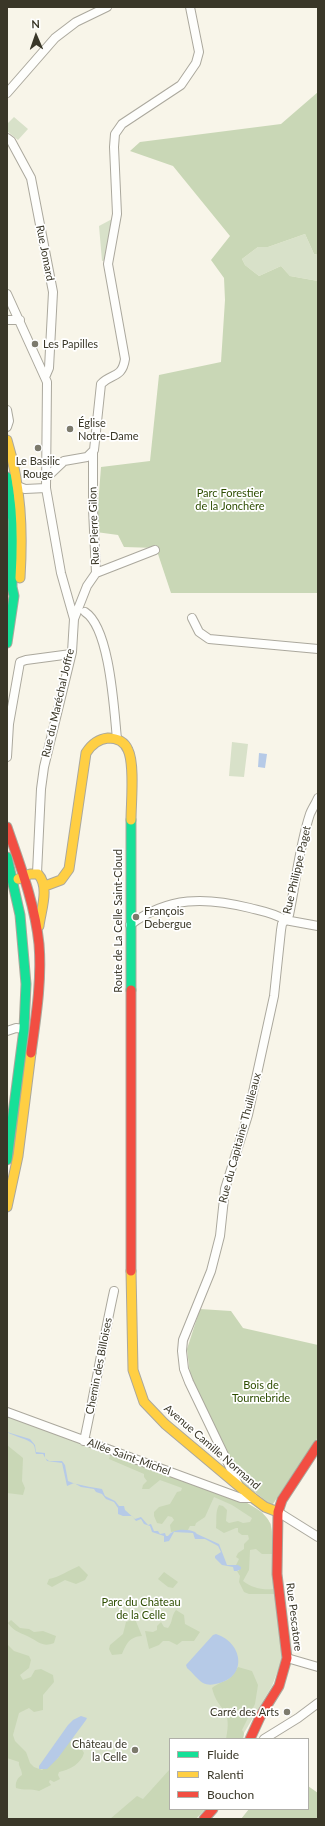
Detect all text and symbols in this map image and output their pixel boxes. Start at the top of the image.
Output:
north arrow [16,16,56,56]
text: N [31,17,40,30]
street label: Rue Jomard [33,224,57,282]
place label: Les Papilles [43,337,98,351]
marker: Les Papilles [30,339,40,349]
place label: Église Notre-Dame [78,416,139,442]
marker: Église Notre-Dame [65,424,75,434]
marker: Le Basilic Rouge [33,443,43,453]
place label: Le Basilic Rouge [16,454,60,480]
park label: Parc Forestier de la Jonchère [195,486,265,512]
street label: Rue Pierre Gilon [86,487,102,565]
street label: Rue du Maréchal Joffre [39,647,77,759]
street label: Rue Philippe Paget [280,825,314,915]
street label: Route de La Celle Saint-Cloud [111,849,125,993]
place label: François Debergue [144,904,192,930]
marker: François Debergue [131,912,141,922]
street label: Rue du Capitaine Thuilleaux [216,1071,264,1205]
street label: Chemin des Billoises [83,1316,115,1416]
park label: Bois de Tournebride [232,1378,290,1404]
street label: Avenue Camille Normand [161,1402,263,1492]
street label: Allée Saint-Michel [86,1436,172,1478]
street label: Rue Pescatore [283,1582,305,1652]
park label: Parc du Château de la Celle [101,1595,181,1621]
place label: Carré des Arts [210,1705,279,1719]
marker: Carré des Arts [282,1707,292,1717]
place label: Château de la Celle [72,1737,127,1763]
legend [169,1738,309,1810]
marker: Château de la Celle [130,1745,140,1755]
text: Fluide [207,1747,239,1762]
text: Ralenti [207,1767,244,1782]
text: Bouchon [207,1787,254,1802]

